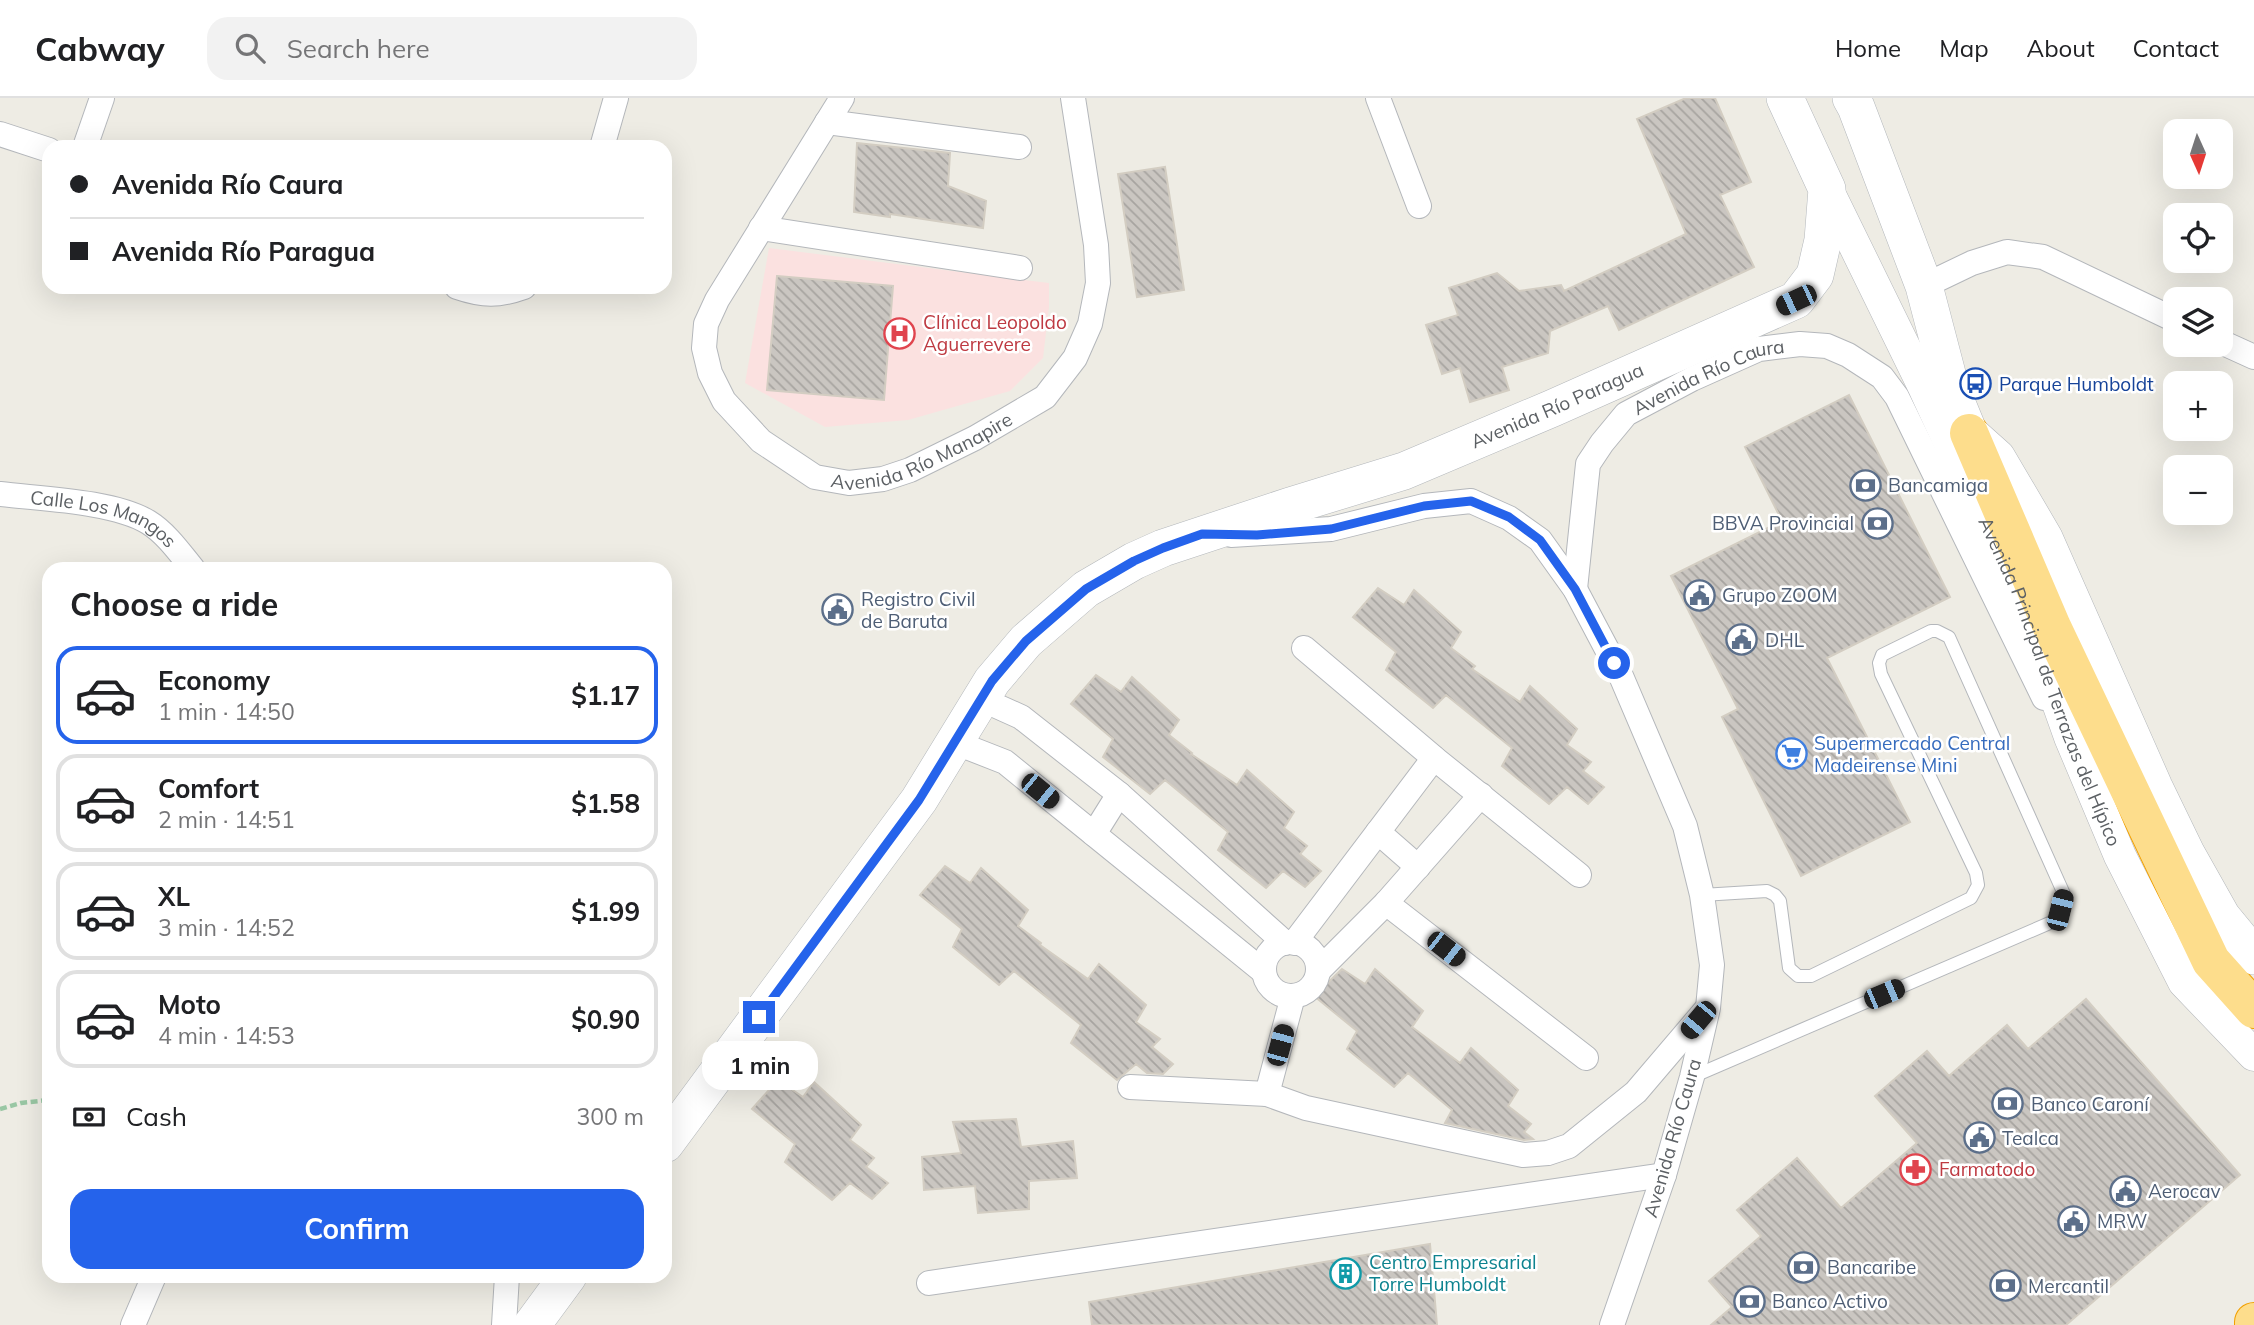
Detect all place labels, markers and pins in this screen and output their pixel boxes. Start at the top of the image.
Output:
place label: Clínica Leopoldo Aguerrevere [923,310,1067,356]
hospital icon: Clínica Leopoldo Aguerrevere [883,316,917,350]
bus stop icon: Parque Humboldt [1959,367,1993,401]
place label: Parque Humboldt [1999,372,2154,396]
bank icon: Bancamiga [1848,468,1882,502]
place label: Bancamiga [1888,473,1988,497]
bank icon: BBVA Provincial [1860,506,1894,540]
place label: BBVA Provincial [1712,511,1854,535]
public building icon: Grupo ZOOM [1682,578,1716,612]
place label: Grupo ZOOM [1722,583,1838,607]
place label: Registro Civil de Baruta [861,587,975,633]
public building icon: Registro Civil de Baruta [821,593,855,627]
public building icon: DHL [1725,623,1759,657]
place label: DHL [1765,628,1805,652]
place label: Supermercado Central Madeirense Mini [1814,731,2010,777]
supermarket icon: Supermercado Central Madeirense Mini [1774,737,1808,771]
bank icon: Banco Caroní [1991,1087,2025,1121]
place label: Banco Caroní [2031,1092,2150,1116]
public building icon: Tealca [1962,1121,1996,1155]
place label: Tealca [2002,1126,2059,1150]
pharmacy icon: Farmatodo [1899,1152,1933,1186]
place label: Farmatodo [1939,1157,2035,1181]
public building icon: Aerocav [2108,1174,2142,1208]
place label: Aerocav [2148,1179,2221,1203]
public building icon: MRW [2057,1204,2091,1238]
place label: MRW [2097,1209,2147,1233]
place label: Centro Empresarial Torre Humboldt [1369,1250,1537,1296]
bank icon: Bancaribe [1787,1250,1821,1284]
place label: Bancaribe [1827,1255,1916,1279]
building icon: Centro Empresarial Torre Humboldt [1329,1256,1363,1290]
bank icon: Mercantil [1988,1269,2022,1303]
place label: Mercantil [2028,1274,2109,1298]
bank icon: Banco Activo [1732,1284,1766,1318]
place label: Banco Activo [1772,1289,1888,1313]

